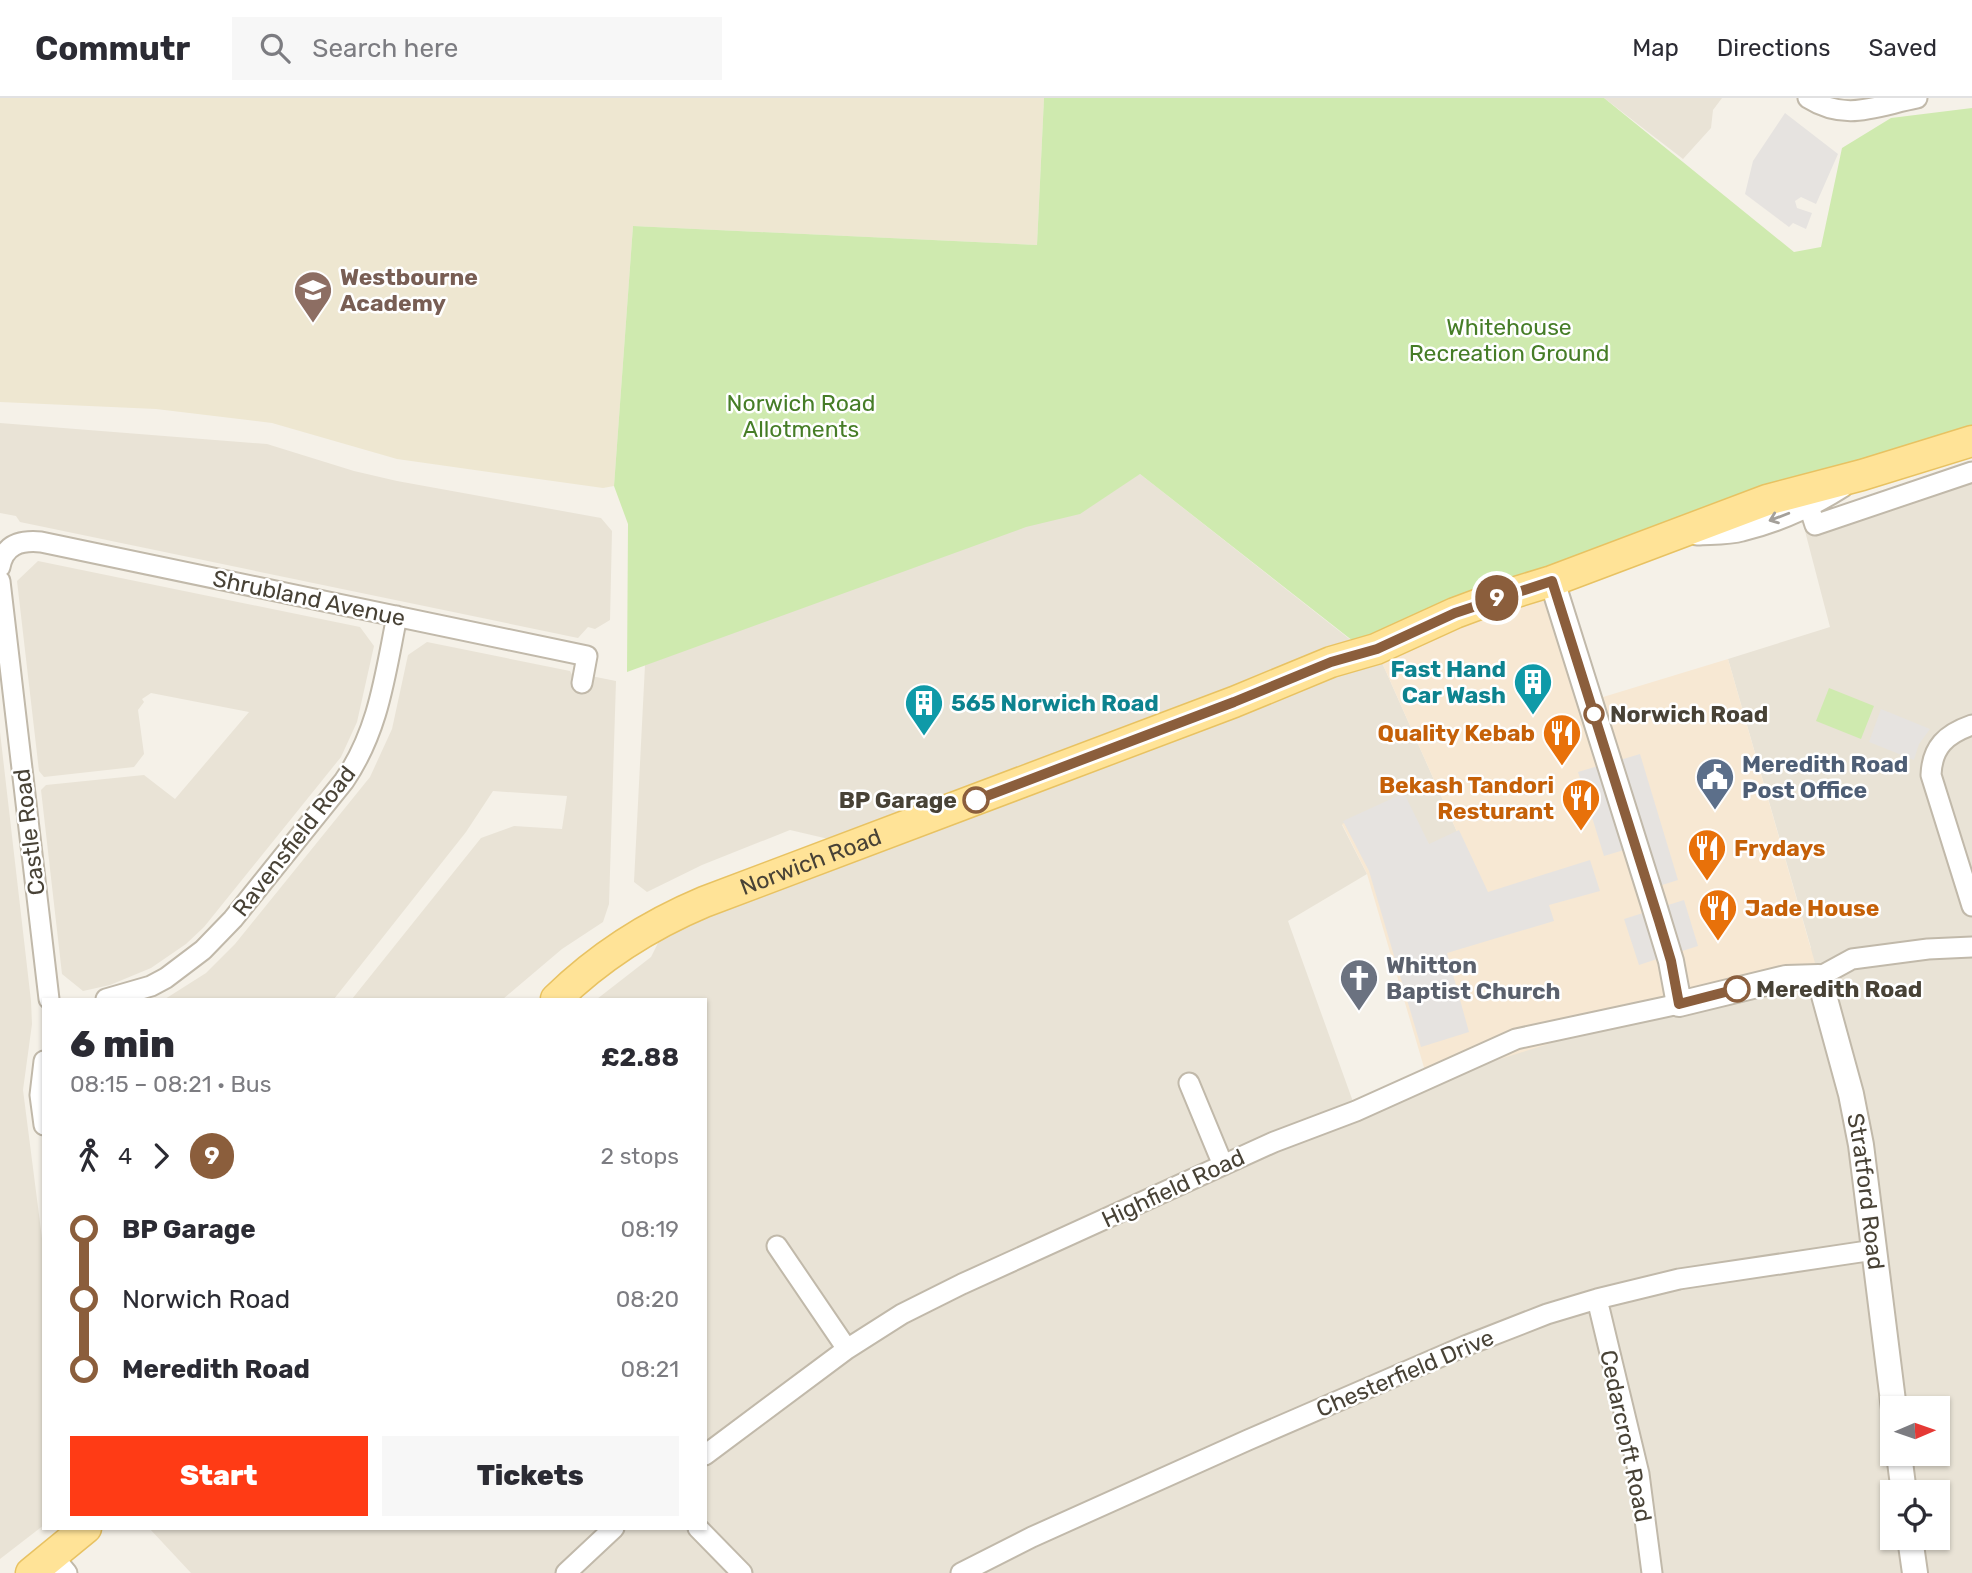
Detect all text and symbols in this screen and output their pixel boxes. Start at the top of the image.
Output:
search box [232,17,722,80]
text: Commutr [35,29,190,68]
icon: search [256,29,294,67]
text: Search here [312,33,458,64]
text: Map [1632,34,1679,62]
text: Directions [1717,34,1830,62]
text: Saved [1868,34,1937,62]
place label: Westbourne Academy [340,263,478,317]
school or university icon: Westbourne Academy [292,269,334,324]
park label: Whitehouse Recreation Ground [1409,313,1609,367]
park label: Norwich Road Allotments [727,389,875,443]
one-way arrow [1769,512,1791,525]
street label: Shrubland Avenue [210,564,408,632]
line badge: 9 [1474,575,1520,621]
text: 9 [1489,584,1505,612]
place label: Fast Hand Car Wash [1390,655,1506,709]
building icon: Fast Hand Car Wash [1512,661,1554,716]
building icon: 565 Norwich Road [903,682,945,737]
place label: 565 Norwich Road [951,689,1159,717]
place label: Norwich Road [1610,700,1768,728]
marker: Norwich Road [1584,704,1604,724]
restaurant icon: Quality Kebab [1541,712,1583,767]
place label: Quality Kebab [1378,719,1535,747]
place label: Meredith Road Post Office [1742,750,1908,804]
public building icon: Meredith Road Post Office [1694,756,1736,811]
street label: Ravensfield Road [227,760,361,922]
street label: Castle Road [7,767,51,897]
place label: Bekash Tandori Resturant [1379,771,1554,825]
restaurant icon: Bekash Tandori Resturant [1560,777,1602,832]
place label: BP Garage [839,786,957,814]
marker: BP Garage [963,787,989,813]
street label: Norwich Road [736,822,885,901]
restaurant icon: Frydays [1686,827,1728,882]
place label: Frydays [1734,834,1826,862]
restaurant icon: Jade House [1697,887,1739,942]
place label: Jade House [1745,894,1879,922]
place label: Whitton Baptist Church [1386,951,1561,1005]
church icon: Whitton Baptist Church [1338,957,1380,1012]
place label: Meredith Road [1756,975,1922,1003]
marker: Meredith Road [1724,976,1750,1002]
text: 6 min [70,1021,175,1067]
text: £2.88 [601,1042,679,1073]
text: 08:15 – 08:21 · Bus [70,1070,271,1098]
street label: Stratford Road [1841,1111,1890,1271]
icon: walk [70,1137,108,1175]
icon: forward [142,1137,180,1175]
text: 4 [118,1142,132,1170]
text: 9 [204,1142,220,1170]
text: 2 stops [601,1142,679,1170]
street label: Highfield Road [1097,1143,1249,1233]
text: BP Garage [122,1214,256,1245]
text: 08:19 [620,1215,679,1243]
text: Norwich Road [122,1284,290,1315]
text: 08:20 [616,1285,679,1313]
street label: Chesterfield Drive [1312,1323,1498,1423]
street label: Cedarcroft Road [1594,1347,1658,1525]
text: Meredith Road [122,1354,310,1385]
text: 08:21 [621,1355,679,1383]
north arrow [1880,1396,1950,1466]
map controls [1880,1396,1950,1550]
button: Start [70,1436,368,1516]
button: Tickets [382,1436,679,1516]
button: locate [1880,1480,1950,1550]

